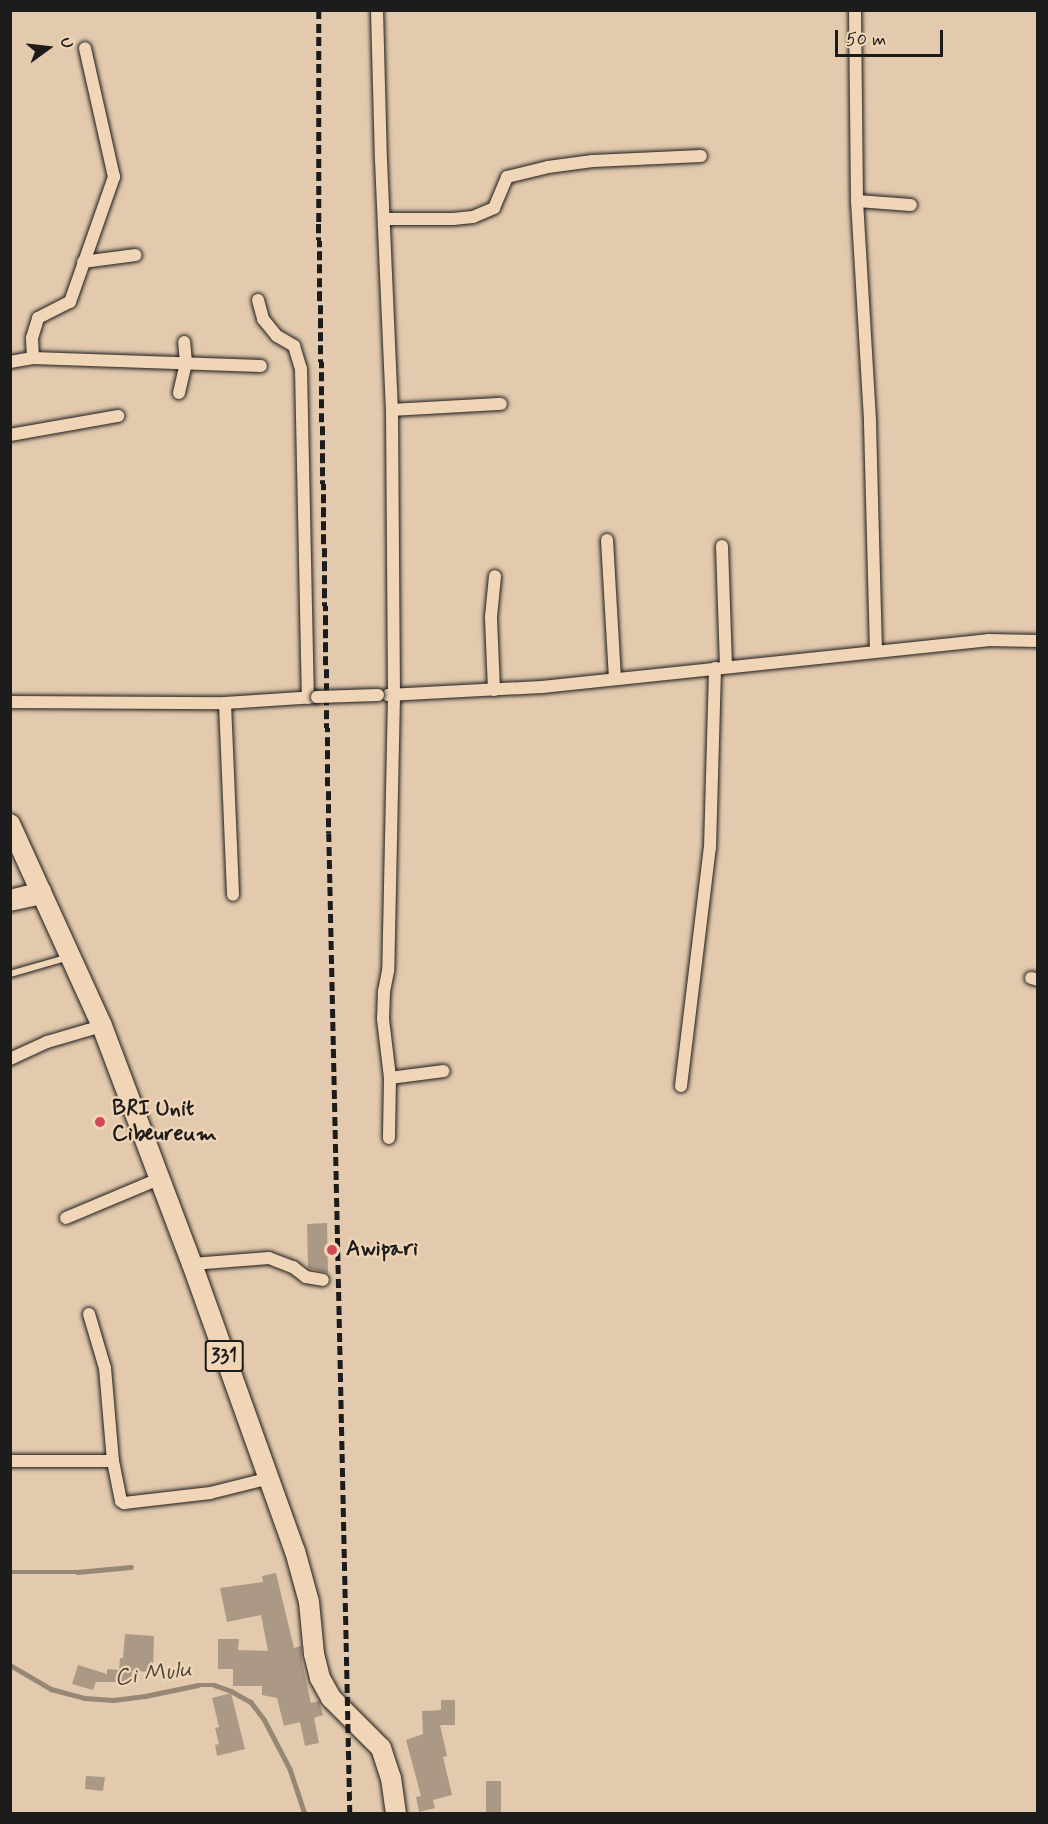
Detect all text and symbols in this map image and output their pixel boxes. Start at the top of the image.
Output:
north arrow [18,18,78,78]
scale bar [838,18,946,56]
text: 50 m [846,28,886,52]
text: U [54,35,77,51]
place label: BRI Unit Cibeureum [112,1096,217,1148]
marker: BRI Unit Cibeureum [93,1115,107,1129]
place label: Awipari [346,1237,418,1263]
marker: Awipari [323,1241,341,1259]
road number: 331 [204,1338,244,1374]
water label: Ci Mulu [114,1655,192,1693]

